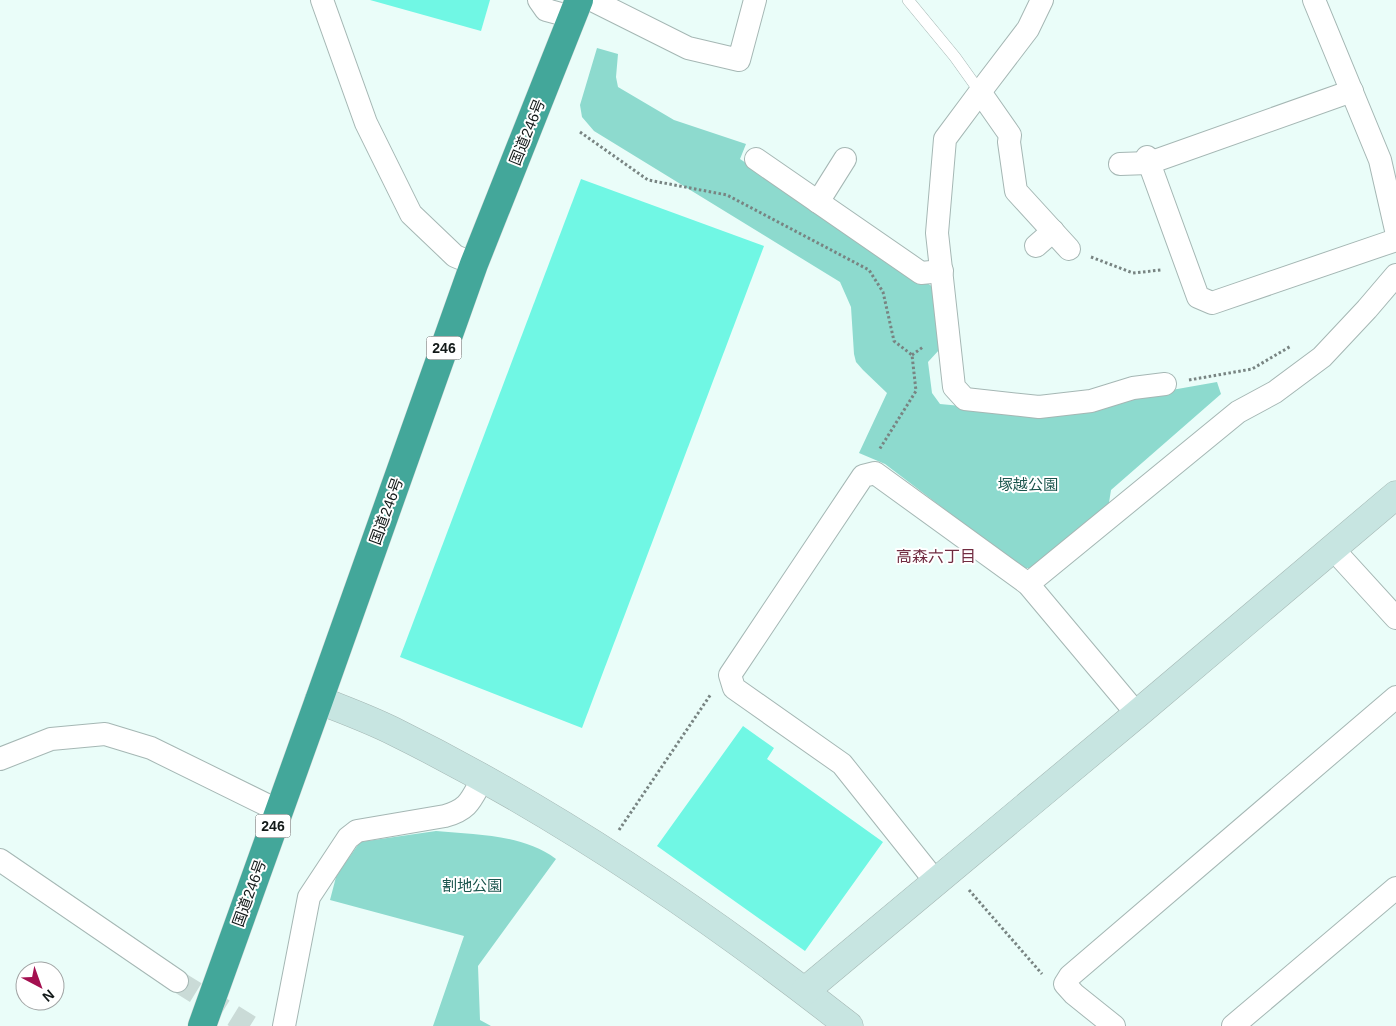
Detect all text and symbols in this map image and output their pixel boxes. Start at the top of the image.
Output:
street label: 国道246号 [506,96,548,168]
road number: 246 [426,336,462,359]
street label: 国道246号 [366,475,406,547]
park label: 塚越公園 [998,476,1058,493]
district label: 高森六丁目 [896,548,976,565]
road number: 246 [256,814,290,838]
street label: 国道246号 [229,857,269,929]
park label: 割地公園 [442,877,502,894]
north arrow [15,961,65,1011]
text: N [39,986,58,1005]

